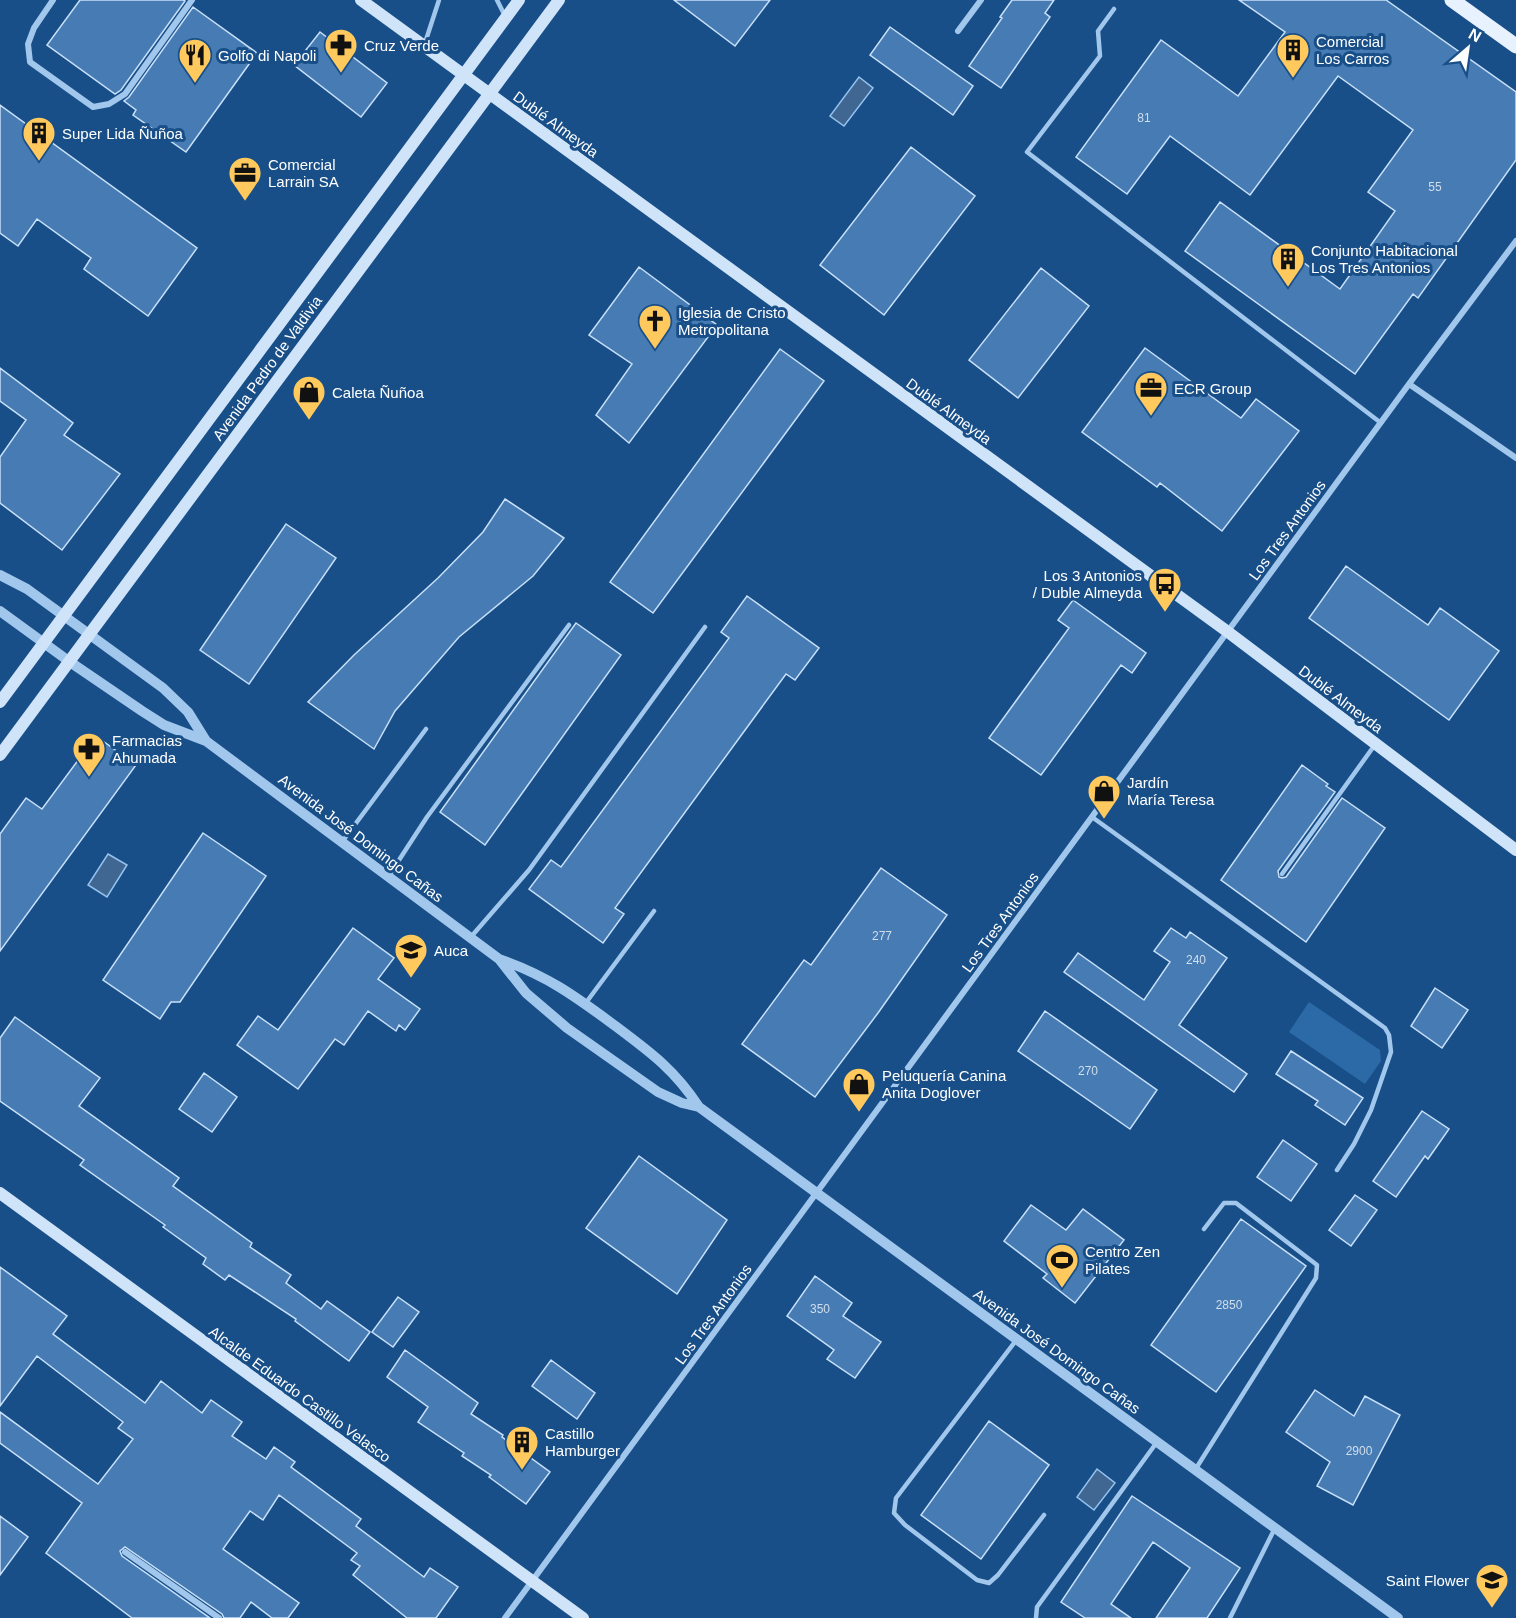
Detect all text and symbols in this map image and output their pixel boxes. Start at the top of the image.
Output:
north arrow [1438,18,1498,78]
text: N [1466,25,1484,46]
pharmacy icon: Cruz Verde [323,27,359,74]
building icon: Comercial Los Carros [1275,32,1311,79]
place label: Comercial Los Carros [1316,33,1389,67]
restaurant icon: Golfo di Napoli [177,37,213,84]
place label: Cruz Verde [364,37,439,54]
place label: Golfo di Napoli [218,47,316,64]
street label: Dublé Almeyda [510,87,602,161]
house number: 81 [1137,111,1151,125]
building icon: Super Lida Ñuñoa [21,115,57,162]
place label: Super Lida Ñuñoa [62,125,184,142]
office icon: Comercial Larrain SA [227,155,263,202]
place label: Comercial Larrain SA [268,156,339,190]
house number: 55 [1428,180,1442,194]
building icon: Conjunto Habitacional Los Tres Antonios [1270,241,1306,288]
place label: Conjunto Habitacional Los Tres Antonios [1311,242,1458,276]
street label: Avenida Pedro de Valdivia [209,292,326,444]
church icon: Iglesia de Cristo Metropolitana [637,303,673,350]
place label: Iglesia de Cristo Metropolitana [678,304,786,338]
office icon: ECR Group [1133,370,1169,417]
shop icon: Caleta Ñuñoa [291,374,327,421]
street label: Dublé Almeyda [903,374,995,448]
place label: ECR Group [1174,380,1252,397]
place label: Caleta Ñuñoa [332,384,424,401]
street label: Los Tres Antonios [1245,477,1329,583]
bus stop icon: Los 3 Antonios / Duble Almeyda [1147,566,1183,613]
place label: Los 3 Antonios / Duble Almeyda [1033,567,1143,601]
street label: Dublé Almeyda [1296,662,1387,737]
pharmacy icon: Farmacias Ahumada [71,731,107,778]
place label: Farmacias Ahumada [112,732,182,766]
street label: Avenida José Domingo Cañas [275,771,447,905]
shop icon: Jardín María Teresa [1086,773,1122,820]
place label: Jardín María Teresa [1127,774,1215,808]
street label: Los Tres Antonios [958,869,1042,975]
house number: 277 [872,929,892,943]
school or university icon: Auca [393,932,429,979]
place label: Auca [434,942,469,959]
house number: 240 [1186,953,1206,967]
house number: 270 [1078,1064,1098,1078]
shop icon: Peluquería Canina Anita Doglover [841,1066,877,1113]
place label: Peluquería Canina Anita Doglover [882,1067,1007,1101]
sports icon: Centro Zen Pilates [1044,1242,1080,1289]
place label: Centro Zen Pilates [1085,1243,1160,1277]
street label: Los Tres Antonios [671,1261,755,1367]
street label: Avenida José Domingo Cañas [970,1285,1144,1417]
house number: 2850 [1216,1298,1243,1312]
house number: 350 [810,1302,830,1316]
street label: Alcalde Eduardo Castillo Velasco [206,1322,394,1466]
building icon: Castillo Hamburger [504,1424,540,1471]
place label: Castillo Hamburger [545,1425,620,1459]
house number: 2900 [1346,1444,1373,1458]
school or university icon: Saint Flower [1474,1562,1510,1609]
place label: Saint Flower [1386,1572,1469,1589]

